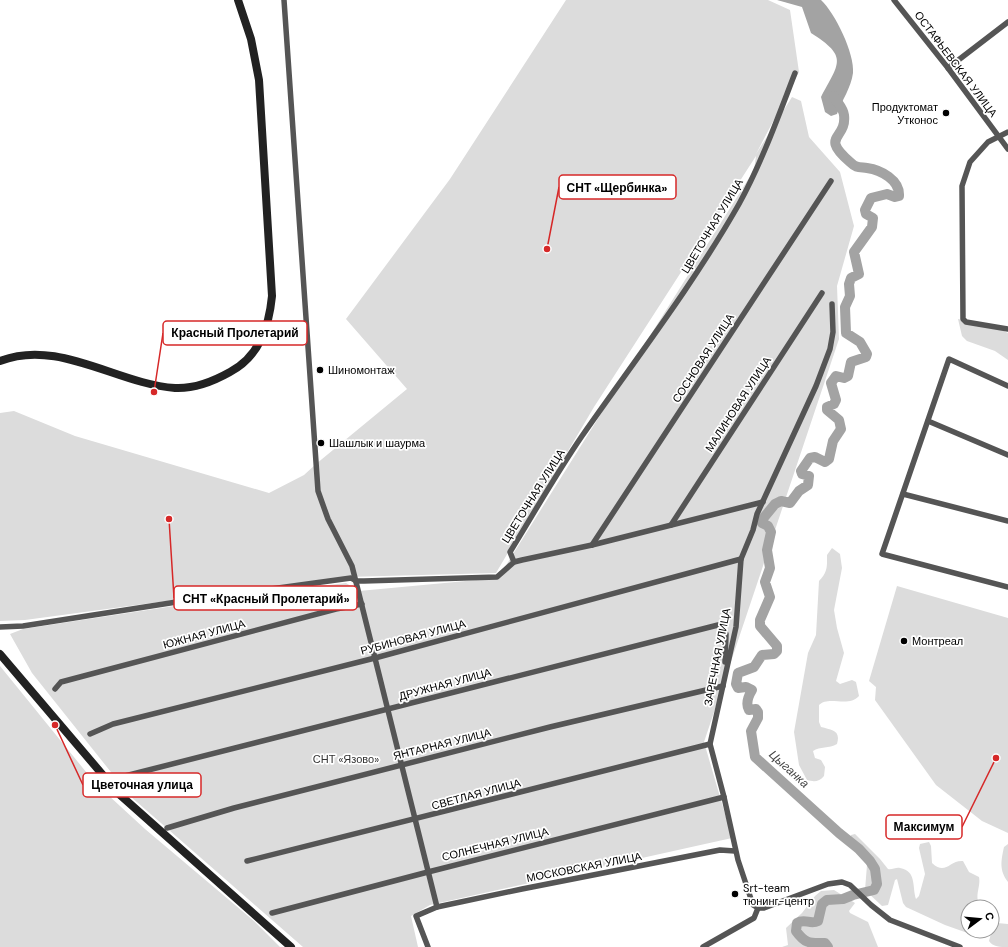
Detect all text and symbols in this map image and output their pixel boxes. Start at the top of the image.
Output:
street label: ОСТАФЬЕВСКАЯ УЛИЦА [912,8,1001,120]
place label: Продуктомат Утконос [872,100,938,127]
marker: Продуктомат Утконос [941,108,951,118]
callout: СНТ «Щербинка» [559,175,676,199]
street label: ЦВЕТОЧНАЯ УЛИЦА [678,176,746,276]
text: СНТ «Щербинка» [567,180,667,196]
street label: СОСНОВАЯ УЛИЦА [669,310,737,405]
callout: Красный Пролетарий [163,321,307,345]
text: Красный Пролетарий [171,325,299,341]
street label: МАЛИНОВАЯ УЛИЦА [702,353,774,454]
place label: Шиномонтаж [328,363,395,377]
marker: Шиномонтаж [315,365,325,375]
place label: Шашлык и шаурма [329,436,426,450]
marker: Шашлык и шаурма [316,438,326,448]
street label: ЦВЕТОЧНАЯ УЛИЦА [498,446,568,546]
callout: СНТ «Красный Пролетарий» [174,586,357,610]
text: СНТ «Красный Пролетарий» [182,591,350,607]
street label: ЗАРЕЧНАЯ УЛИЦА [701,606,733,707]
street label: ЮЖНАЯ УЛИЦА [161,616,247,652]
street label: РУБИНОВАЯ УЛИЦА [359,616,468,658]
place label: Монтреал [912,634,963,648]
marker: Монтреал [899,636,909,646]
street label: ДРУЖНАЯ УЛИЦА [397,665,493,703]
street label: ЯНТАРНАЯ УЛИЦА [392,725,493,763]
water label: Цыганка [765,747,813,792]
park label: СНТ «Язово» [313,752,379,766]
callout: Цветочная улица [83,773,201,797]
street label: СВЕТЛАЯ УЛИЦА [430,775,523,813]
text: Цветочная улица [91,777,193,793]
callout: Максимум [886,815,962,839]
text: Максимум [894,819,955,835]
street label: СОЛНЕЧНАЯ УЛИЦА [440,824,550,864]
street label: МОСКОВСКАЯ УЛИЦА [525,849,644,885]
place label: Srt-team тюнинг-центр [743,881,814,908]
marker: Srt-team тюнинг-центр [730,889,740,899]
north arrow [960,899,1000,939]
text: С [982,910,997,922]

